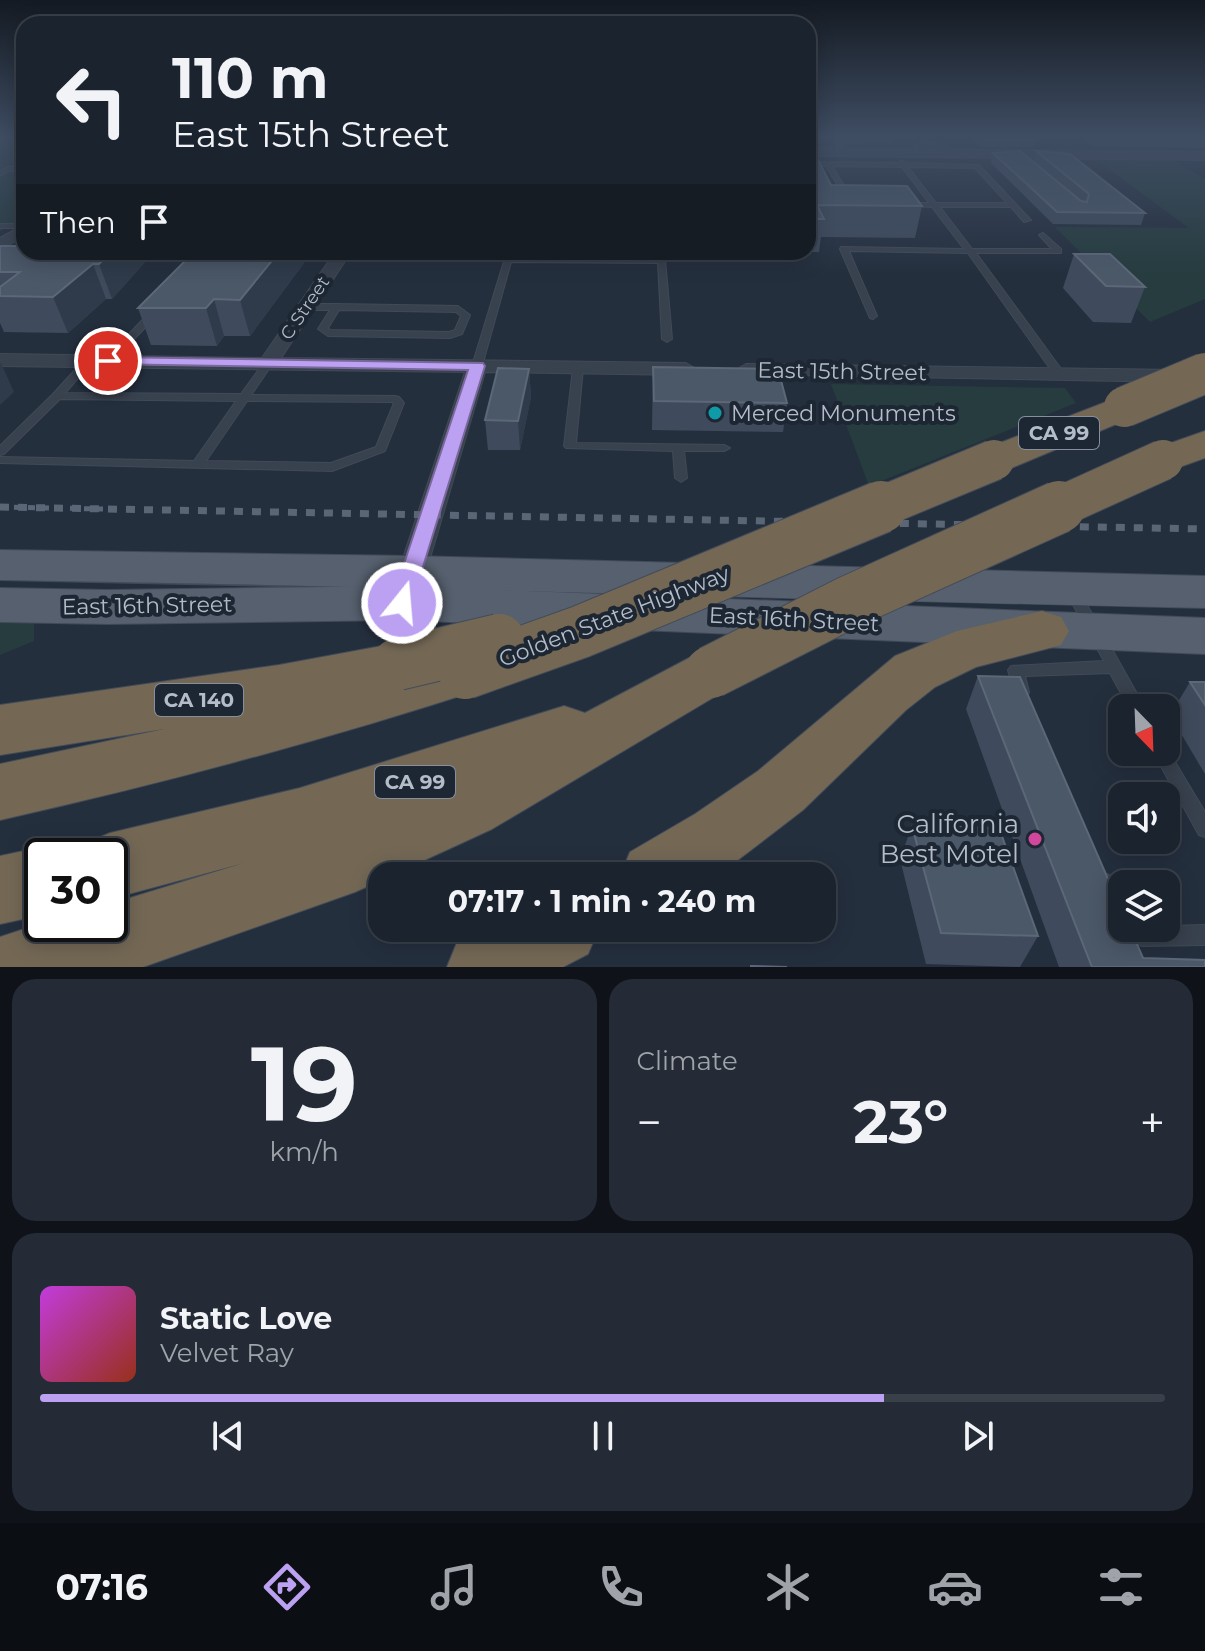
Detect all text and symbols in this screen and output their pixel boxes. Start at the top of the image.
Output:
text: 110 m [172,44,329,112]
icon: left [40,48,144,152]
text: East 15th Street [172,112,449,156]
icon: arrive [132,200,176,244]
text: Then [40,204,116,241]
street label: C Street [276,272,334,344]
pin [74,327,142,395]
icon: arrive [86,339,130,383]
street label: East 15th Street [757,357,927,386]
place label: Merced Monuments [731,400,956,427]
marker: Merced Monuments [706,404,724,422]
road number: CA 99 [1019,417,1099,449]
street label: Golden State Highway [495,560,733,673]
position arrow [360,561,444,645]
street label: East 16th Street [62,591,232,620]
street label: East 16th Street [708,602,880,637]
road number: CA 140 [155,684,243,716]
north arrow [1108,694,1180,766]
map controls [1108,694,1180,942]
road number: CA 99 [375,766,455,798]
button: sound [1108,782,1180,854]
place label: California Best Motel [880,808,1019,870]
marker: California Best Motel [1026,830,1044,848]
speed limit sign: 30 [24,838,128,942]
button: layers [1108,870,1180,942]
text: 07:17 · 1 min · 240 m [448,883,756,920]
text: 19 [251,1020,358,1147]
text: Climate [637,1045,738,1077]
text: 23° [853,1085,948,1158]
text: − [637,1095,662,1149]
text: + [1140,1095,1165,1149]
text: km/h [270,1136,339,1168]
text: Static Love [160,1300,332,1337]
text: Velvet Ray [160,1337,294,1369]
icon: previous [206,1414,250,1458]
icon: pause [581,1414,625,1458]
icon: next [956,1414,1000,1458]
icon: directions [259,1559,315,1615]
icon: music [426,1559,482,1615]
icon: phone [593,1559,649,1615]
icon: climate [760,1559,816,1615]
icon: car [927,1559,983,1615]
icon: filters [1093,1559,1149,1615]
text: 07:16 [55,1565,148,1609]

